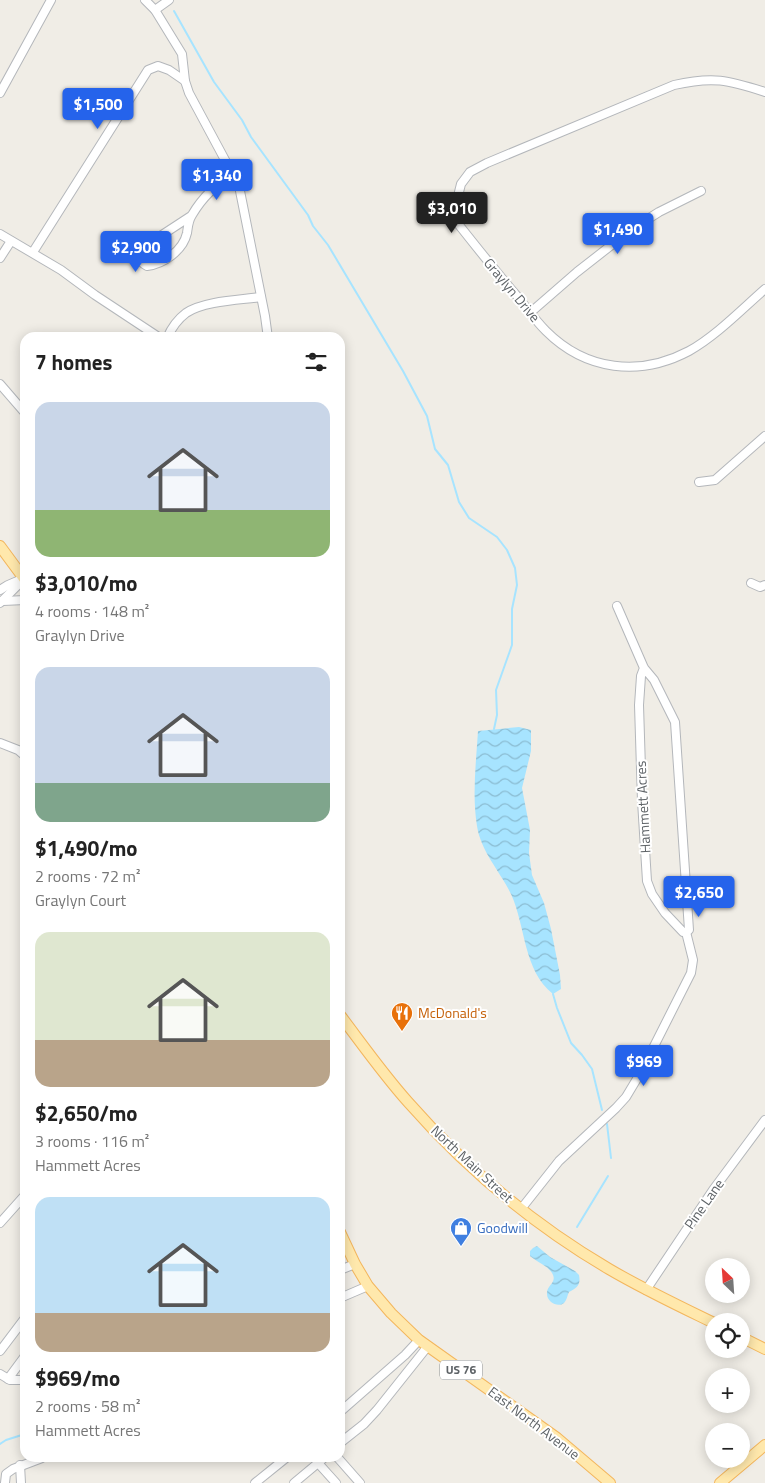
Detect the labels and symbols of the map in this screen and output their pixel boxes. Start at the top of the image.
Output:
pin: $1,500 [57,88,139,130]
pin: $1,340 [176,158,258,201]
pin: $3,010 [411,192,493,234]
pin: $1,490 [577,212,659,255]
pin: $2,900 [95,230,177,273]
street label: Graylyn Drive [479,253,546,326]
street label: Hammett Acres [630,760,655,854]
pin: $2,650 [658,876,740,918]
restaurant icon: McDonald's [390,1001,414,1032]
place label: McDonald's [418,1002,487,1023]
pin: $969 [614,1044,674,1087]
street label: North Main Street [427,1120,518,1207]
street label: Pine Lane [679,1174,729,1233]
shop icon: Goodwill [449,1216,473,1247]
place label: Goodwill [477,1217,528,1238]
north arrow [705,1258,750,1302]
road number: US 76 [440,1360,482,1380]
street label: East North Avenue [484,1381,585,1464]

